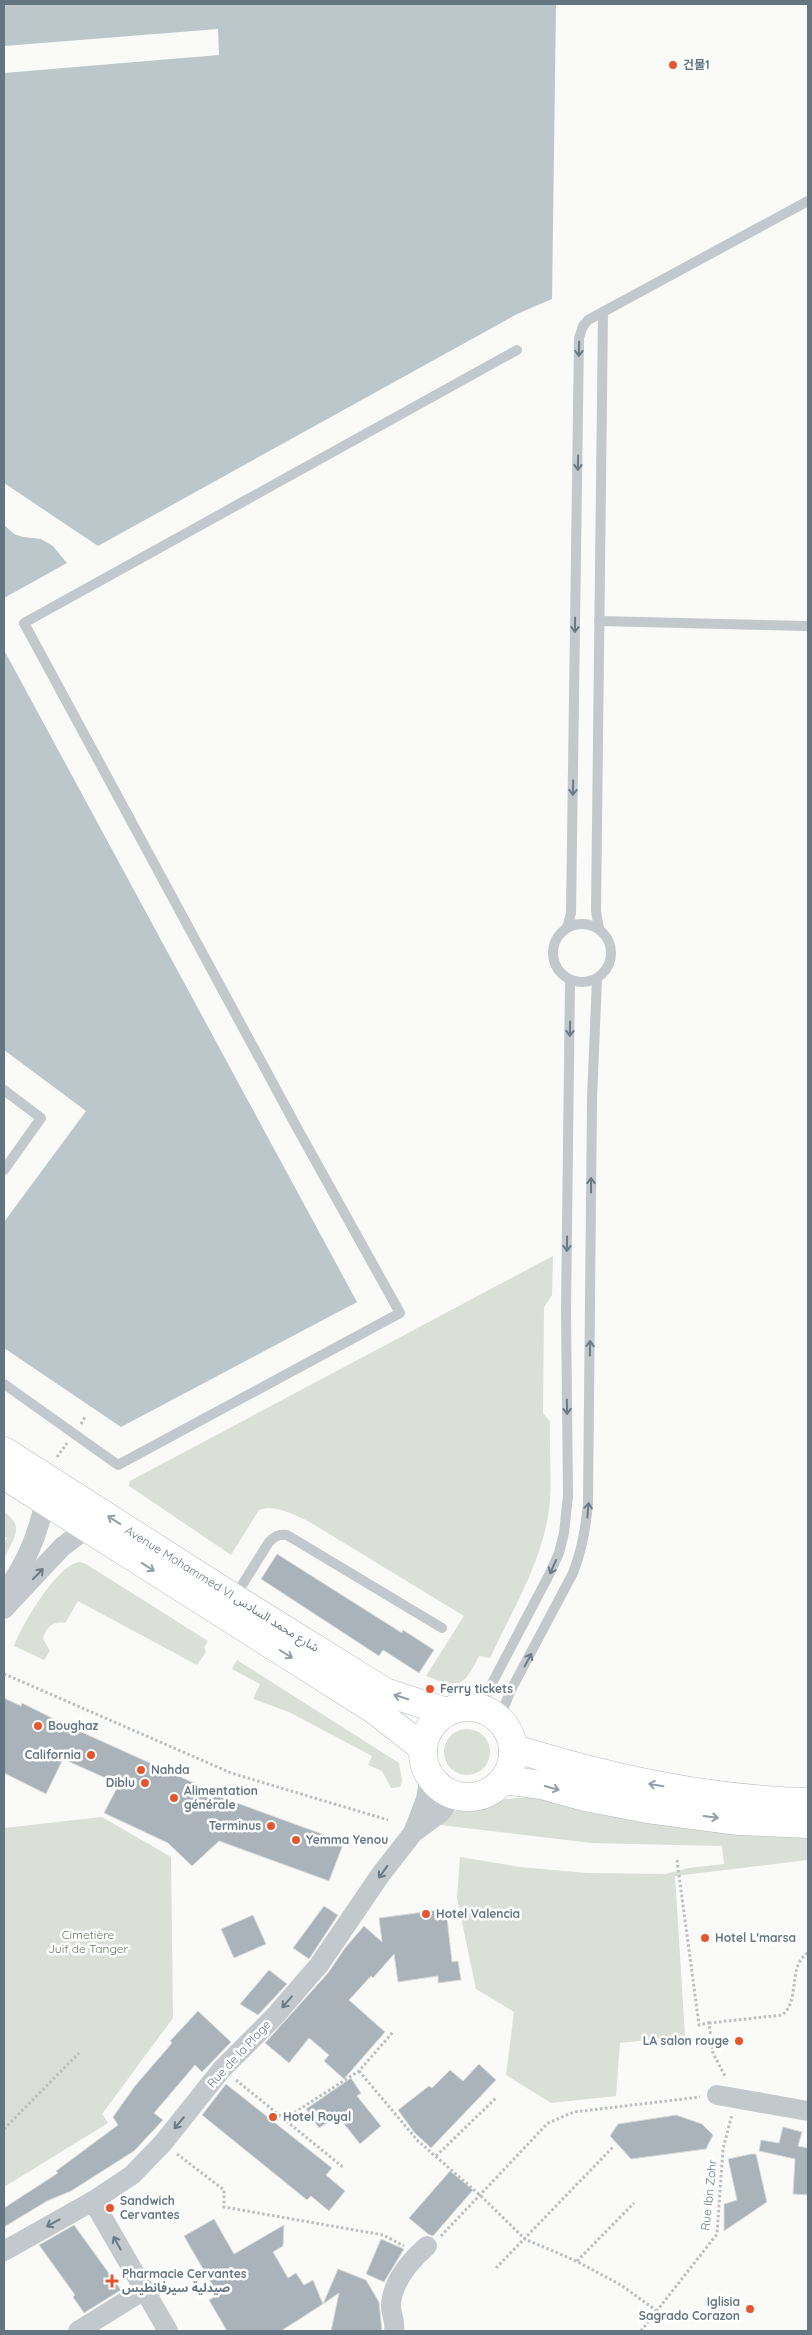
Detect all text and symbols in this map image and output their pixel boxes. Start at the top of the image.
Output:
place label: 건물1 [683,57,710,72]
marker: 건물1 [667,59,679,71]
one-way arrow [574,340,584,357]
one-way arrow [573,454,583,470]
one-way arrow [570,616,580,633]
one-way arrow [568,779,578,795]
one-way arrow [565,1021,575,1037]
one-way arrow [587,1178,596,1194]
one-way arrow [562,1236,572,1252]
one-way arrow [585,1340,595,1356]
one-way arrow [562,1398,572,1415]
one-way arrow [583,1502,592,1518]
one-way arrow [107,1515,121,1525]
street label: Avenue Mohammed VI شارع محمد السادس [121,1522,322,1657]
one-way arrow [547,1559,557,1574]
one-way arrow [141,1562,155,1572]
one-way arrow [32,1567,44,1580]
one-way arrow [278,1649,292,1659]
one-way arrow [524,1653,533,1668]
place label: Ferry tickets [440,1681,513,1696]
marker: Ferry tickets [424,1683,436,1695]
one-way arrow [393,1691,409,1701]
place label: Boughaz [48,1718,98,1733]
marker: Boughaz [32,1720,44,1732]
place label: California [25,1747,81,1762]
marker: California [85,1749,97,1761]
place label: Nahda [151,1762,189,1777]
marker: Nahda [135,1764,147,1776]
place label: Diblu [106,1775,135,1790]
marker: Diblu [139,1777,151,1789]
one-way arrow [648,1779,664,1789]
place label: Alimentation générale [184,1783,258,1812]
one-way arrow [543,1784,559,1793]
marker: Alimentation générale [168,1792,180,1804]
one-way arrow [703,1812,719,1822]
place label: Terminus [209,1818,261,1833]
marker: Terminus [265,1820,277,1832]
place label: Yemma Yenou [306,1832,388,1847]
marker: Yemma Yenou [290,1834,302,1846]
one-way arrow [378,1865,388,1879]
place label: Hotel Valencia [436,1906,520,1921]
marker: Hotel Valencia [420,1908,432,1920]
park label: Cimetière Juif de Tanger [48,1927,128,1956]
place label: Hotel L'marsa [715,1930,796,1945]
marker: Hotel L'marsa [699,1932,711,1944]
one-way arrow [281,1996,292,2009]
street label: Rue de la Plage [204,2017,274,2090]
place label: LA salon rouge [643,2033,729,2048]
marker: LA salon rouge [733,2035,745,2047]
place label: Hotel Royal [283,2109,351,2124]
marker: Hotel Royal [267,2111,279,2123]
one-way arrow [173,2117,184,2130]
street label: Rue Ibn Zohr [697,2158,720,2231]
place label: Sandwich Cervantes [120,2193,180,2222]
marker: Sandwich Cervantes [104,2202,116,2214]
one-way arrow [46,2219,60,2229]
one-way arrow [112,2237,122,2251]
place label: Pharmacie Cervantes صيدلية سيرفانطيس [122,2266,247,2295]
marker: Pharmacie Cervantes صيدلية سيرفانطيس [106,2275,118,2287]
place label: Iglisia Sagrado Corazon [639,2294,740,2323]
marker: Iglisia Sagrado Corazon [744,2303,756,2315]

